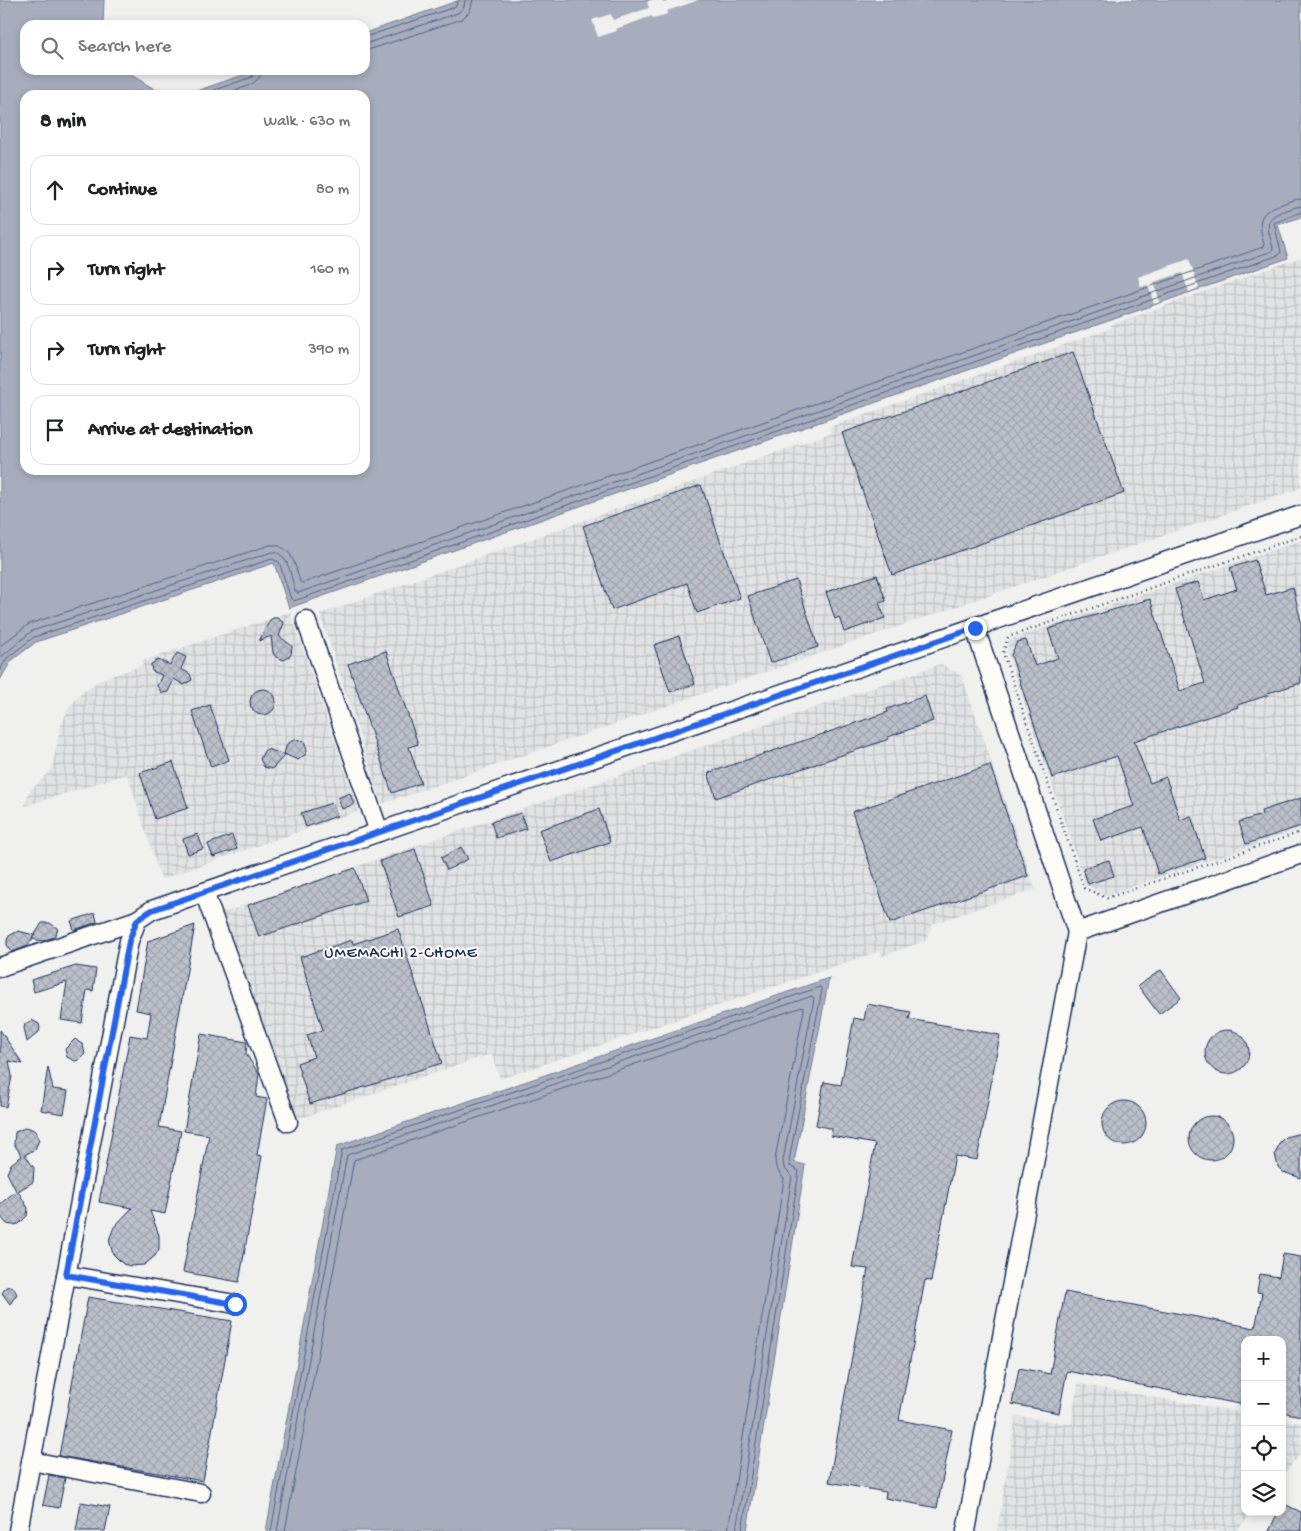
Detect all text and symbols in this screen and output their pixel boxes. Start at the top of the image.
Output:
search box [20,20,370,75]
icon: search [38,34,66,62]
text: Search here [78,36,172,59]
text: 8 min [40,110,86,135]
text: Walk · 630 m [264,113,350,132]
icon: ahead [41,176,69,204]
text: Continue [88,179,157,202]
text: 80 m [316,181,349,200]
icon: right [41,256,69,284]
text: Turn right [88,259,164,282]
text: 160 m [310,261,349,280]
icon: right [41,336,69,364]
text: Turn right [88,339,164,362]
text: 390 m [308,341,349,360]
icon: arrive [41,416,69,444]
text: Arrive at destination [88,419,252,442]
route end [964,617,987,640]
district label: UMEMACHI 2-CHOME [324,945,478,964]
route start [224,1293,247,1316]
map controls [1241,1336,1286,1516]
button: + [1241,1336,1286,1381]
button: − [1241,1381,1286,1426]
button: locate [1241,1426,1286,1471]
button: layers [1241,1471,1286,1516]

